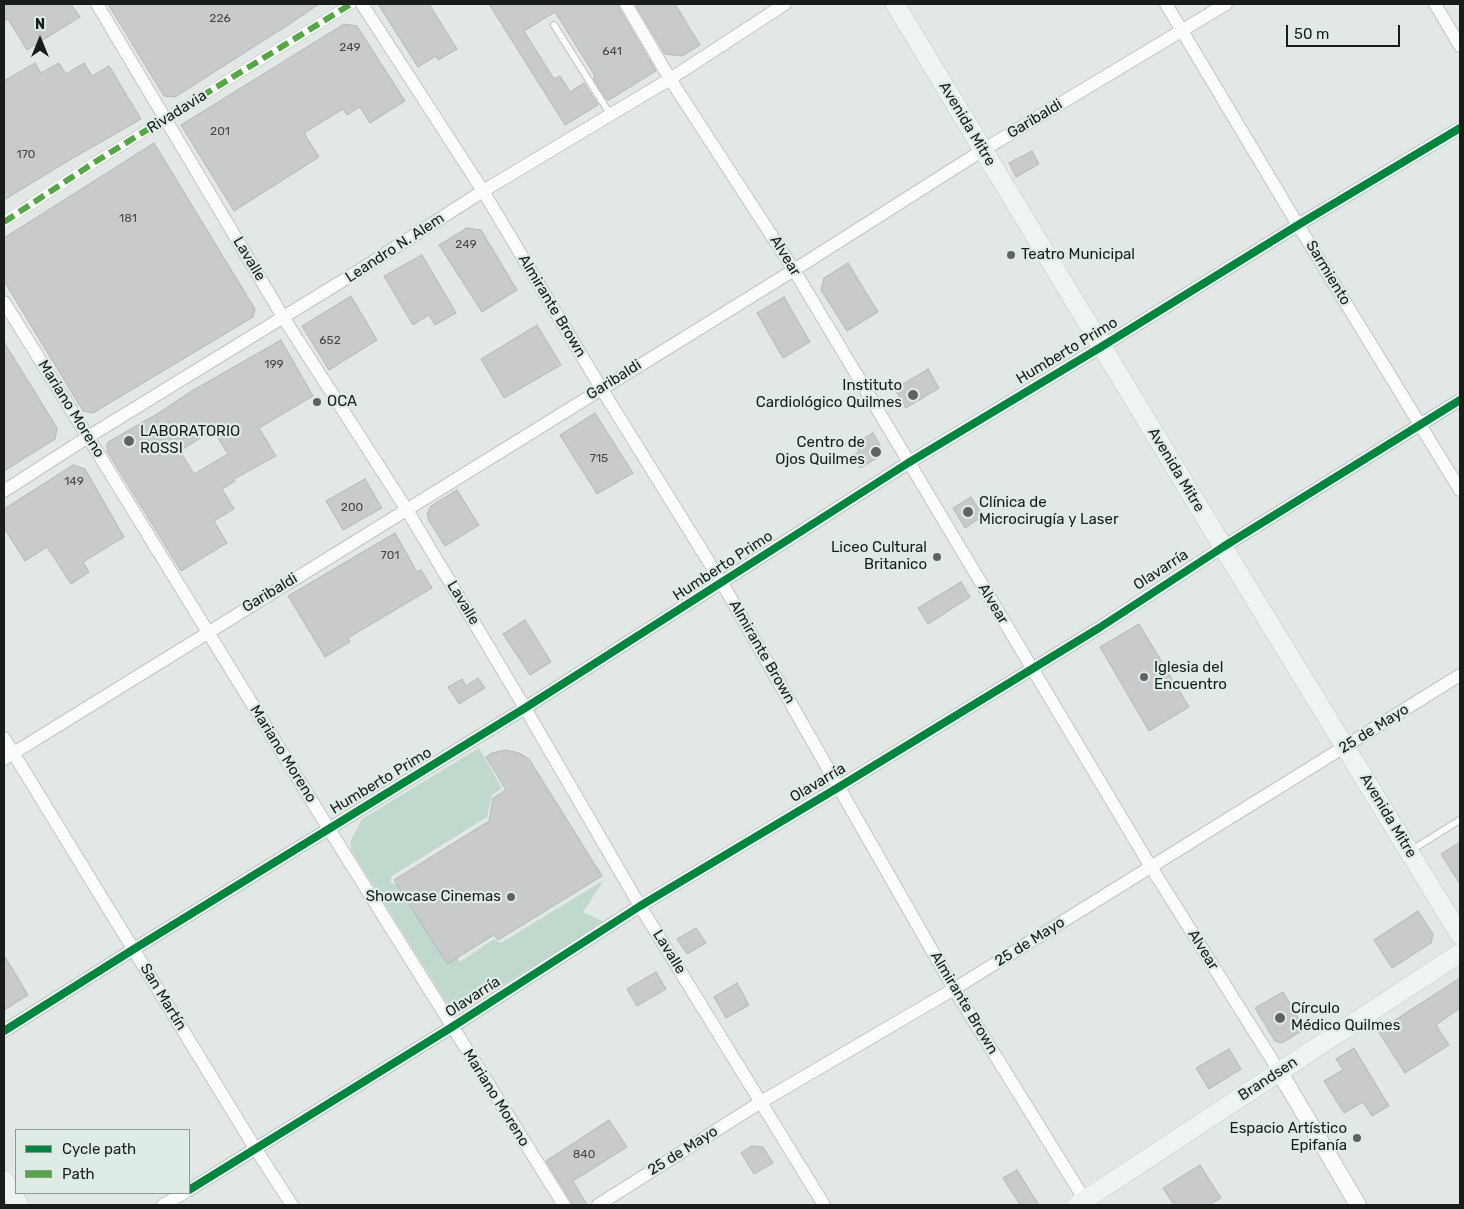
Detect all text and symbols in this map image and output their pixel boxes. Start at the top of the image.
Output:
house number: 226 [209,12,231,26]
north arrow [15,15,65,65]
scale bar [1289,15,1403,47]
text: N [35,16,45,33]
text: 50 m [1294,25,1329,43]
house number: 249 [339,41,361,55]
house number: 641 [602,45,622,59]
street label: Avenida Mitre [935,79,999,169]
street label: Rivadavia [144,87,210,137]
street label: Garibaldi [1004,96,1066,142]
house number: 201 [210,125,230,139]
house number: 170 [17,148,35,162]
street label: Leandro N. Alem [342,209,448,287]
house number: 181 [119,212,137,226]
street label: Alvear [766,233,804,279]
street label: Lavalle [229,234,269,284]
street label: Sarmiento [1302,237,1354,309]
house number: 249 [455,238,477,252]
place label: Teatro Municipal [1021,246,1135,264]
marker: Teatro Municipal [1005,249,1017,261]
street label: Almirante Brown [514,251,590,361]
street label: Humberto Primo [1013,314,1121,388]
house number: 652 [319,334,341,348]
street label: Garibaldi [583,356,645,404]
street label: Mariano Moreno [34,357,108,461]
house number: 199 [264,358,284,372]
place label: Instituto Cardiológico Quilmes [756,377,902,412]
marker: Instituto Cardiológico Quilmes [906,388,920,402]
place label: OCA [327,393,357,411]
marker: OCA [311,396,323,408]
place label: LABORATORIO ROSSI [140,423,240,458]
street label: Avenida Mitre [1144,425,1208,515]
marker: LABORATORIO ROSSI [122,434,136,448]
place label: Centro de Ojos Quilmes [775,434,865,469]
marker: Centro de Ojos Quilmes [869,445,883,459]
house number: 715 [590,452,608,466]
house number: 149 [64,475,84,489]
place label: Clínica de Microcirugía y Laser [979,494,1119,529]
house number: 200 [341,501,363,515]
marker: Clínica de Microcirugía y Laser [961,505,975,519]
street label: Humberto Primo [670,527,776,605]
place label: Liceo Cultural Britanico [831,539,927,574]
street label: Olavarría [1130,546,1192,594]
house number: 701 [381,549,399,563]
marker: Liceo Cultural Britanico [931,551,943,563]
street label: Garibaldi [239,570,301,616]
street label: Lavalle [443,578,483,628]
street label: Alvear [974,580,1012,628]
street label: Almirante Brown [725,597,799,707]
place label: Iglesia del Encuentro [1154,659,1227,694]
marker: Iglesia del Encuentro [1138,671,1150,683]
street label: 25 de Mayo [1336,700,1412,758]
street label: Mariano Moreno [246,702,320,806]
street label: Humberto Primo [327,744,435,818]
street label: Olavarría [787,759,849,807]
street label: Avenida Mitre [1356,771,1420,861]
place label: Showcase Cinemas [366,888,501,906]
marker: Showcase Cinemas [505,891,517,903]
street label: 25 de Mayo [992,913,1068,971]
street label: Lavalle [649,927,689,977]
street label: Alvear [1184,927,1222,973]
street label: Almirante Brown [926,948,1002,1058]
street label: San Martín [136,960,190,1034]
street label: Olavarría [442,973,504,1021]
place label: Círculo Médico Quilmes [1291,1000,1400,1035]
marker: Círculo Médico Quilmes [1273,1011,1287,1025]
street label: Mariano Moreno [459,1046,533,1150]
street label: Brandsen [1235,1053,1301,1105]
place label: Espacio Artístico Epifanía [1230,1120,1347,1155]
street label: 25 de Mayo [645,1122,721,1180]
legend [15,1129,190,1194]
marker: Espacio Artístico Epifanía [1351,1132,1363,1144]
text: Cycle path [62,1140,136,1158]
house number: 840 [573,1148,595,1162]
text: Path [62,1165,95,1183]

